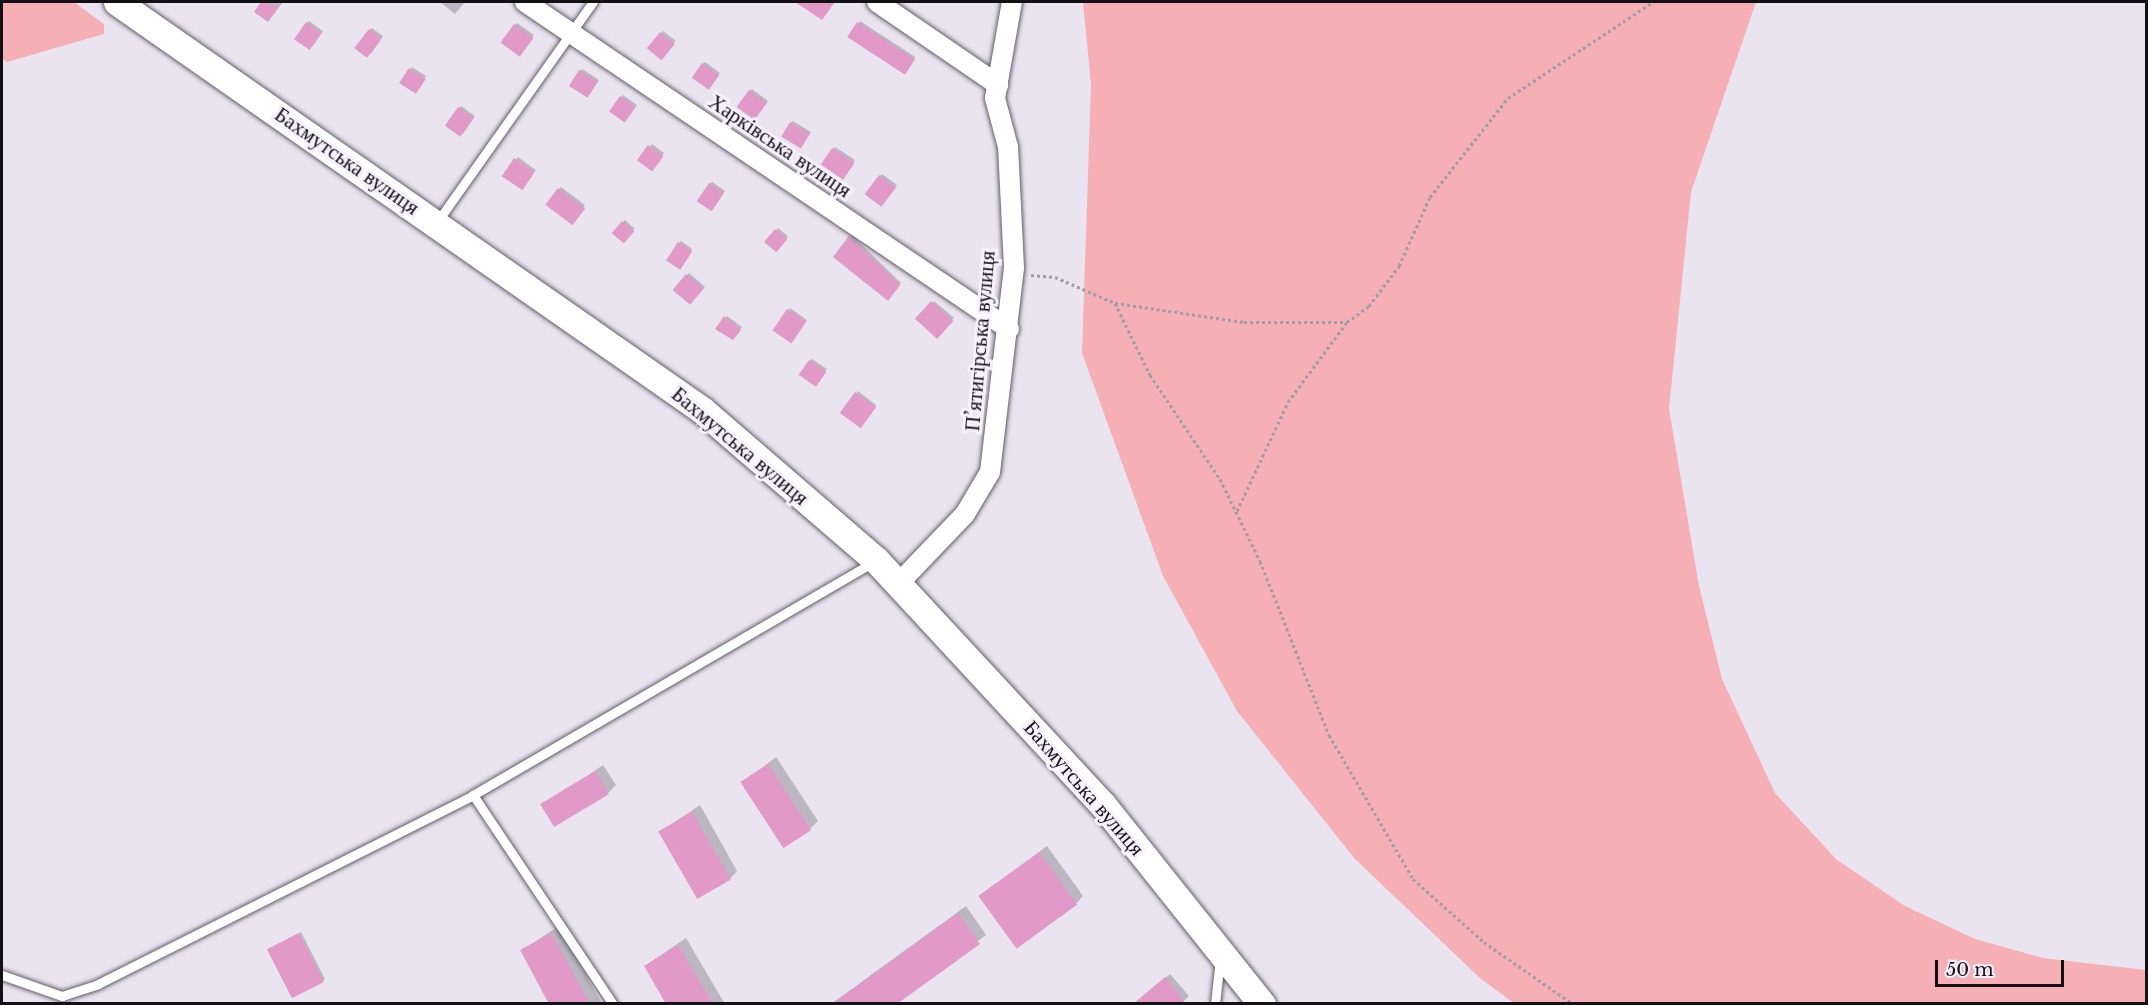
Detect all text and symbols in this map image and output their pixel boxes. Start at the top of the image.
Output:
street label: Харківська вулиця [704,89,856,203]
street label: Бахмутська вулиця [270,102,424,220]
street label: П’ятигірська вулиця [960,250,1000,432]
street label: Бахмутська вулиця [667,382,813,510]
street label: Бахмутська вулиця [1019,715,1149,861]
scale bar [1938,948,2067,986]
text: 50 m [1946,959,1994,981]

